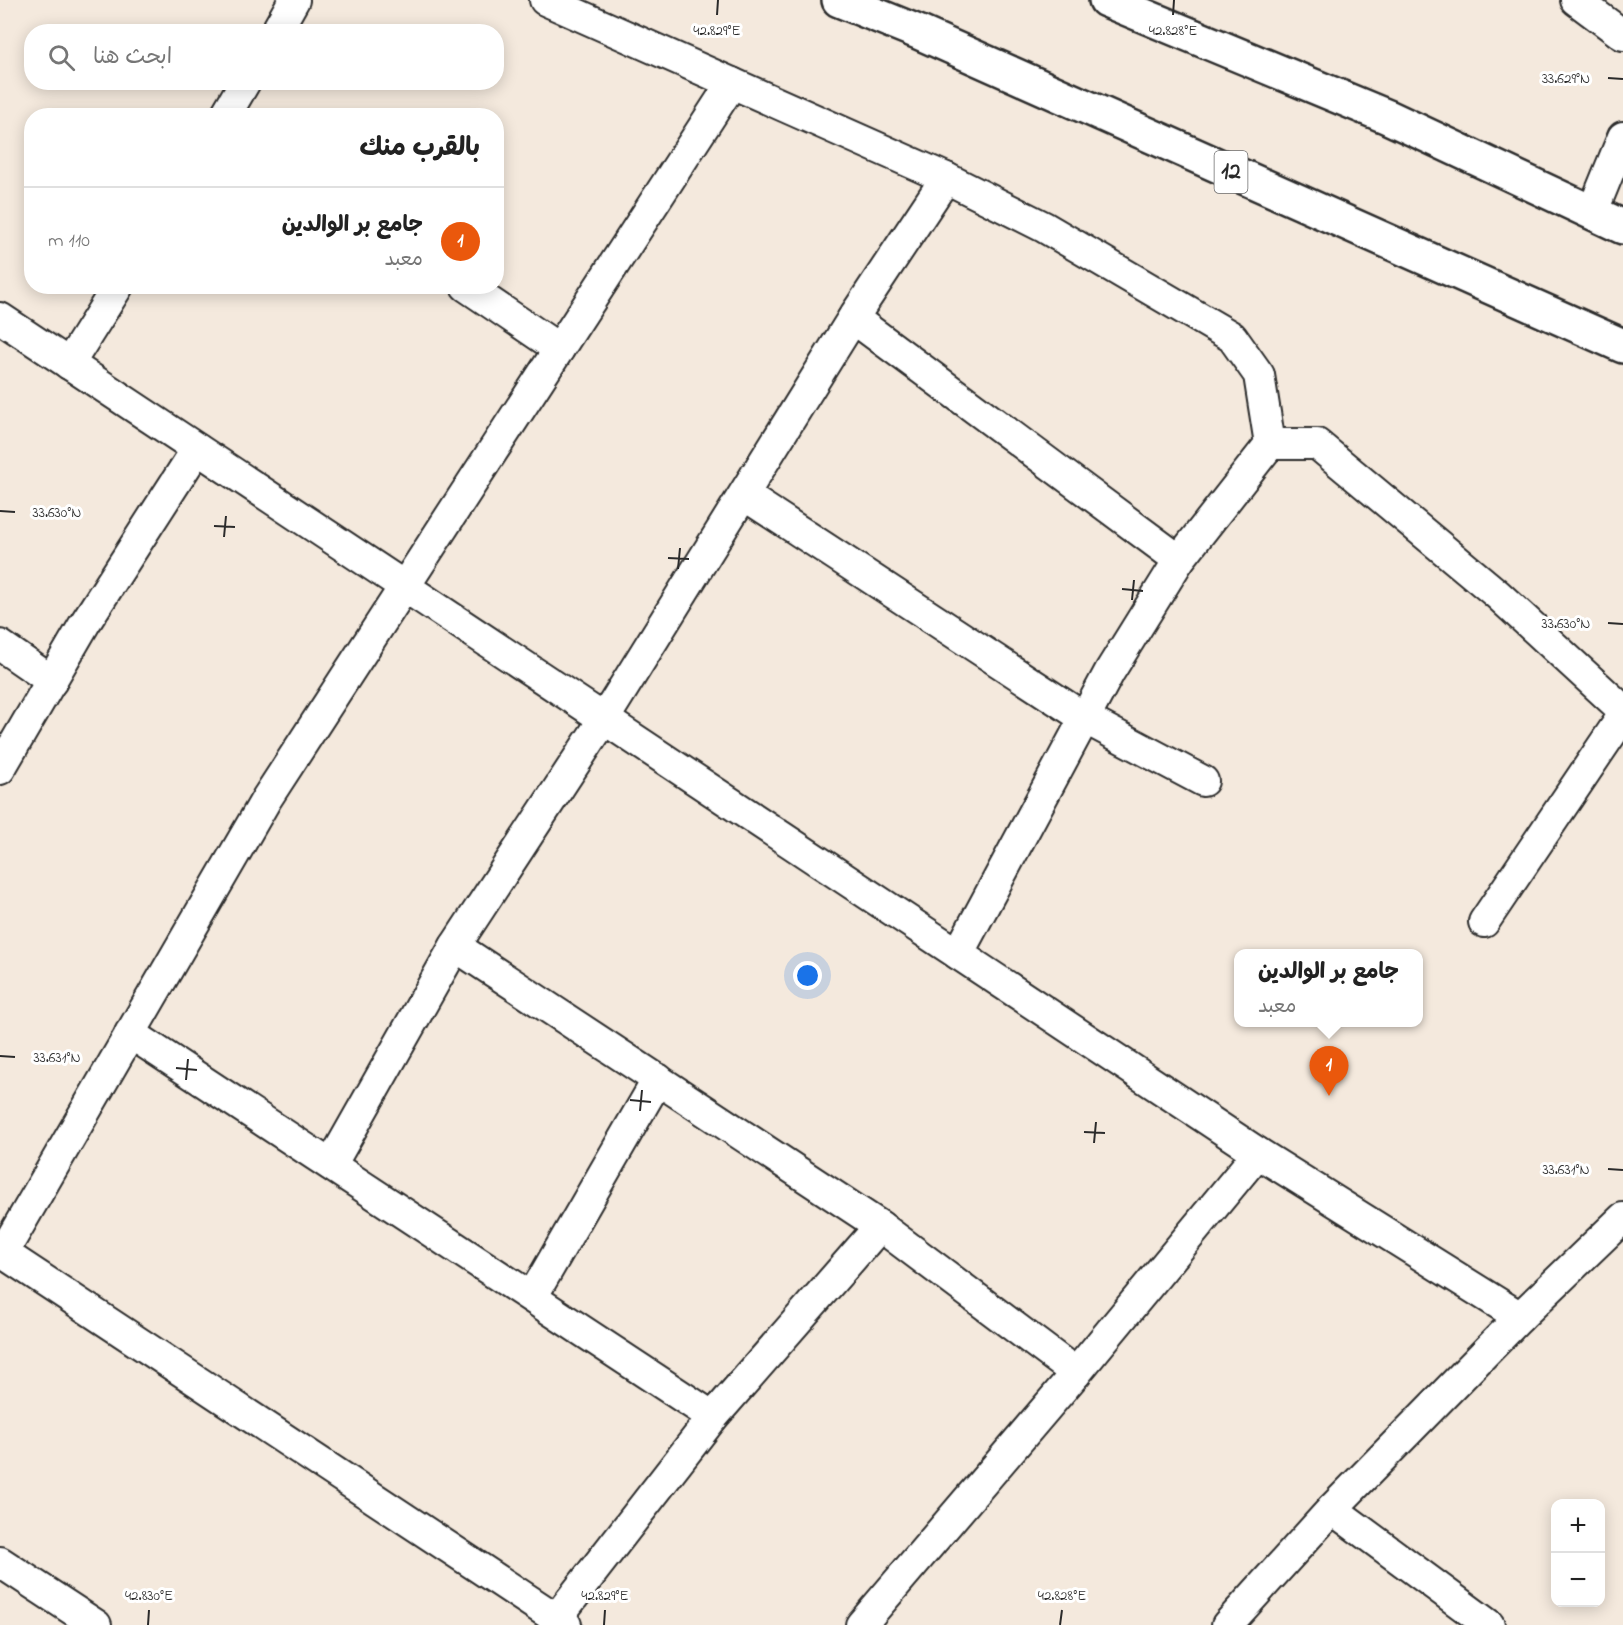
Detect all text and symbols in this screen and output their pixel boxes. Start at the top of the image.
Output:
text: 42.829°E [693,20,741,42]
text: 42.828°E [1149,20,1197,42]
search box [24,24,504,90]
icon: search [45,41,78,74]
text: ابحث هنا [93,42,172,74]
text: 33.629°N [1542,68,1590,90]
text: بالقرب منك [359,130,480,168]
road number: 12 [1214,151,1248,193]
text: جامع بر الوالدين [282,210,423,242]
text: 110 m [48,227,90,256]
text: 1 [457,227,464,256]
text: معبد [385,246,423,275]
text: 33.630°N [33,502,81,524]
text: 33.630°N [1542,613,1590,635]
popup [1234,949,1423,1027]
text: جامع بر الوالدين [1258,957,1399,989]
your location [793,961,822,990]
text: معبد [1258,993,1296,1022]
pin: 1 [1310,1046,1348,1096]
text: 33.631°N [33,1047,81,1069]
text: 33.631°N [1542,1159,1590,1181]
map controls [1551,1499,1605,1607]
button: + [1551,1499,1605,1553]
button: − [1551,1553,1605,1607]
text: 42.830°E [125,1585,173,1607]
text: 42.829°E [581,1585,629,1607]
text: 42.828°E [1038,1585,1086,1607]

